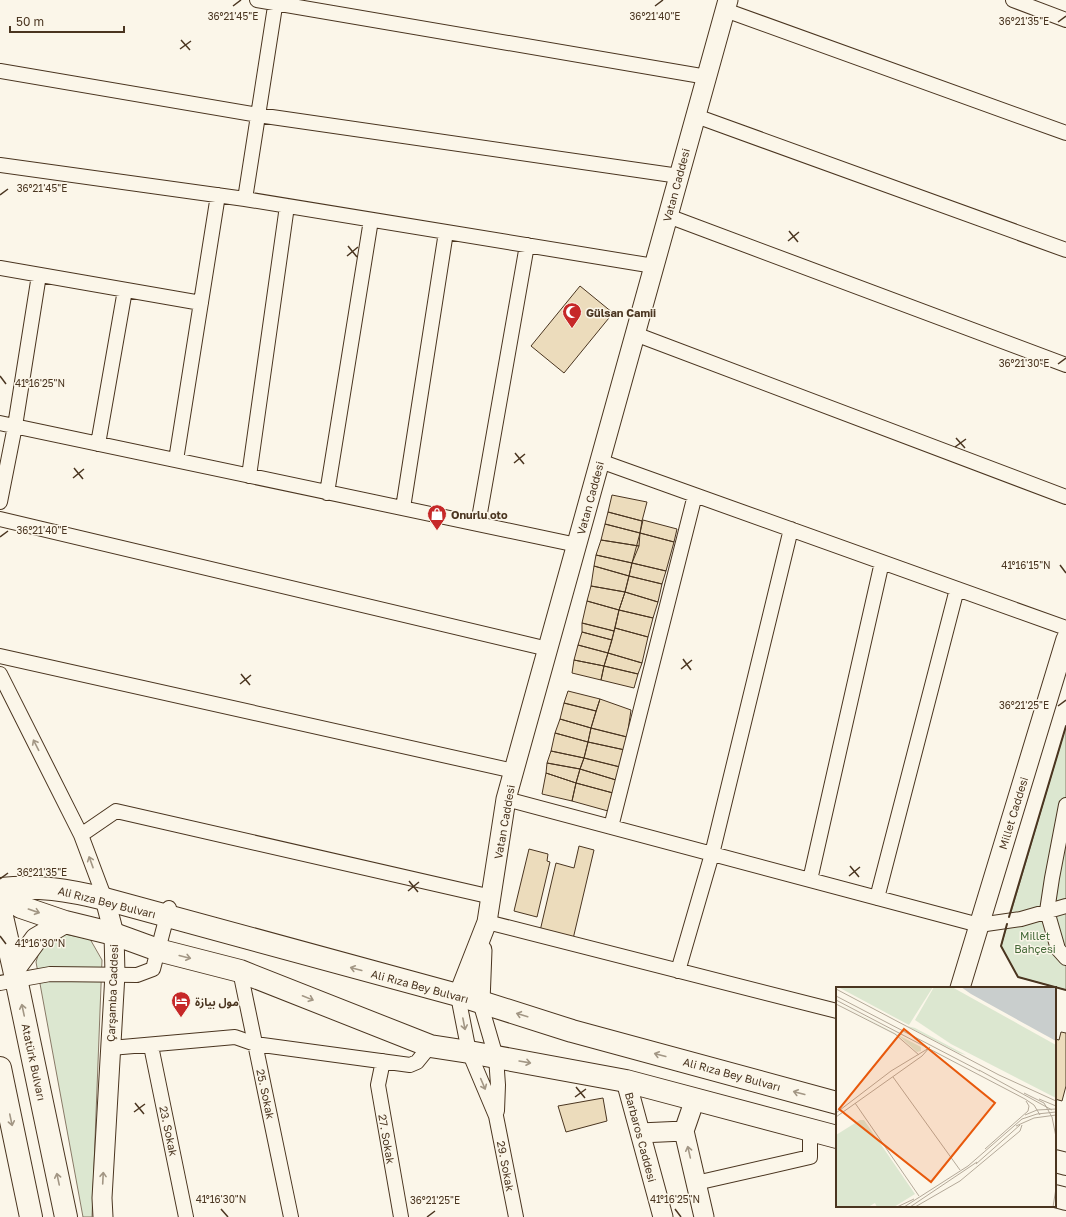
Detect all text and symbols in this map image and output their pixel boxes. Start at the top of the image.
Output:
scale bar [10,8,124,34]
text: 36°21'45"E [208,10,258,22]
text: 36°21'40"E [630,10,680,22]
text: 50 m [16,14,44,29]
text: 36°21'35"E [999,15,1049,27]
street label: Vatan Caddesi [660,147,692,223]
text: 36°21'45"E [17,182,67,194]
mosque icon: Gülsan Camii [561,301,583,329]
place label: Gülsan Camii [586,306,656,319]
text: 36°21'30"E [999,357,1049,369]
text: 41°16'25"N [15,377,65,389]
street label: Vatan Caddesi [574,460,606,536]
shop icon: Onurlu oto [426,503,448,531]
place label: Onurlu oto [451,508,508,521]
text: 36°21'40"E [17,524,67,536]
text: 41°16'15"N [1001,559,1051,571]
text: 36°21'25"E [999,699,1049,711]
one-way arrow [32,739,39,751]
street label: Millet Caddesi [996,775,1030,851]
street label: Vatan Caddesi [491,784,517,860]
one-way arrow [87,857,95,869]
text: 36°21'35"E [17,866,67,878]
street label: Ali Rıza Bey Bulvarı [57,884,157,920]
one-way arrow [27,908,40,915]
park label: Millet Bahçesi [1014,929,1056,955]
text: 41°16'30"N [15,937,65,949]
street label: Çarşamba Caddesi [104,944,120,1042]
one-way arrow [178,954,191,961]
one-way arrow [350,964,363,972]
street label: Ali Rıza Bey Bulvarı [370,967,470,1005]
inset map [836,987,1056,1207]
hotel icon: مول بيازة [170,990,192,1018]
place label: مول بيازة [195,995,239,1009]
one-way arrow [301,995,313,1002]
one-way arrow [19,1004,27,1017]
one-way arrow [516,1011,529,1018]
one-way arrow [460,1017,468,1030]
street label: Atatürk Bulvarı [19,1022,49,1102]
one-way arrow [654,1051,667,1058]
street label: Ali Rıza Bey Bulvarı [682,1055,782,1093]
one-way arrow [518,1059,531,1067]
street label: 25. Sokak [254,1068,278,1120]
one-way arrow [480,1077,487,1089]
one-way arrow [793,1089,806,1096]
street label: Barbaros Caddesi [623,1091,659,1183]
street label: 23. Sokak [157,1105,181,1157]
one-way arrow [7,1113,15,1126]
street label: 27. Sokak [376,1113,398,1165]
street label: 29. Sokak [495,1140,517,1192]
one-way arrow [684,1146,692,1159]
one-way arrow [99,1172,107,1185]
one-way arrow [53,1173,61,1186]
text: 41°16'30"N [196,1193,246,1205]
text: 41°16'25"N [650,1193,700,1205]
text: 36°21'25"E [410,1194,460,1206]

